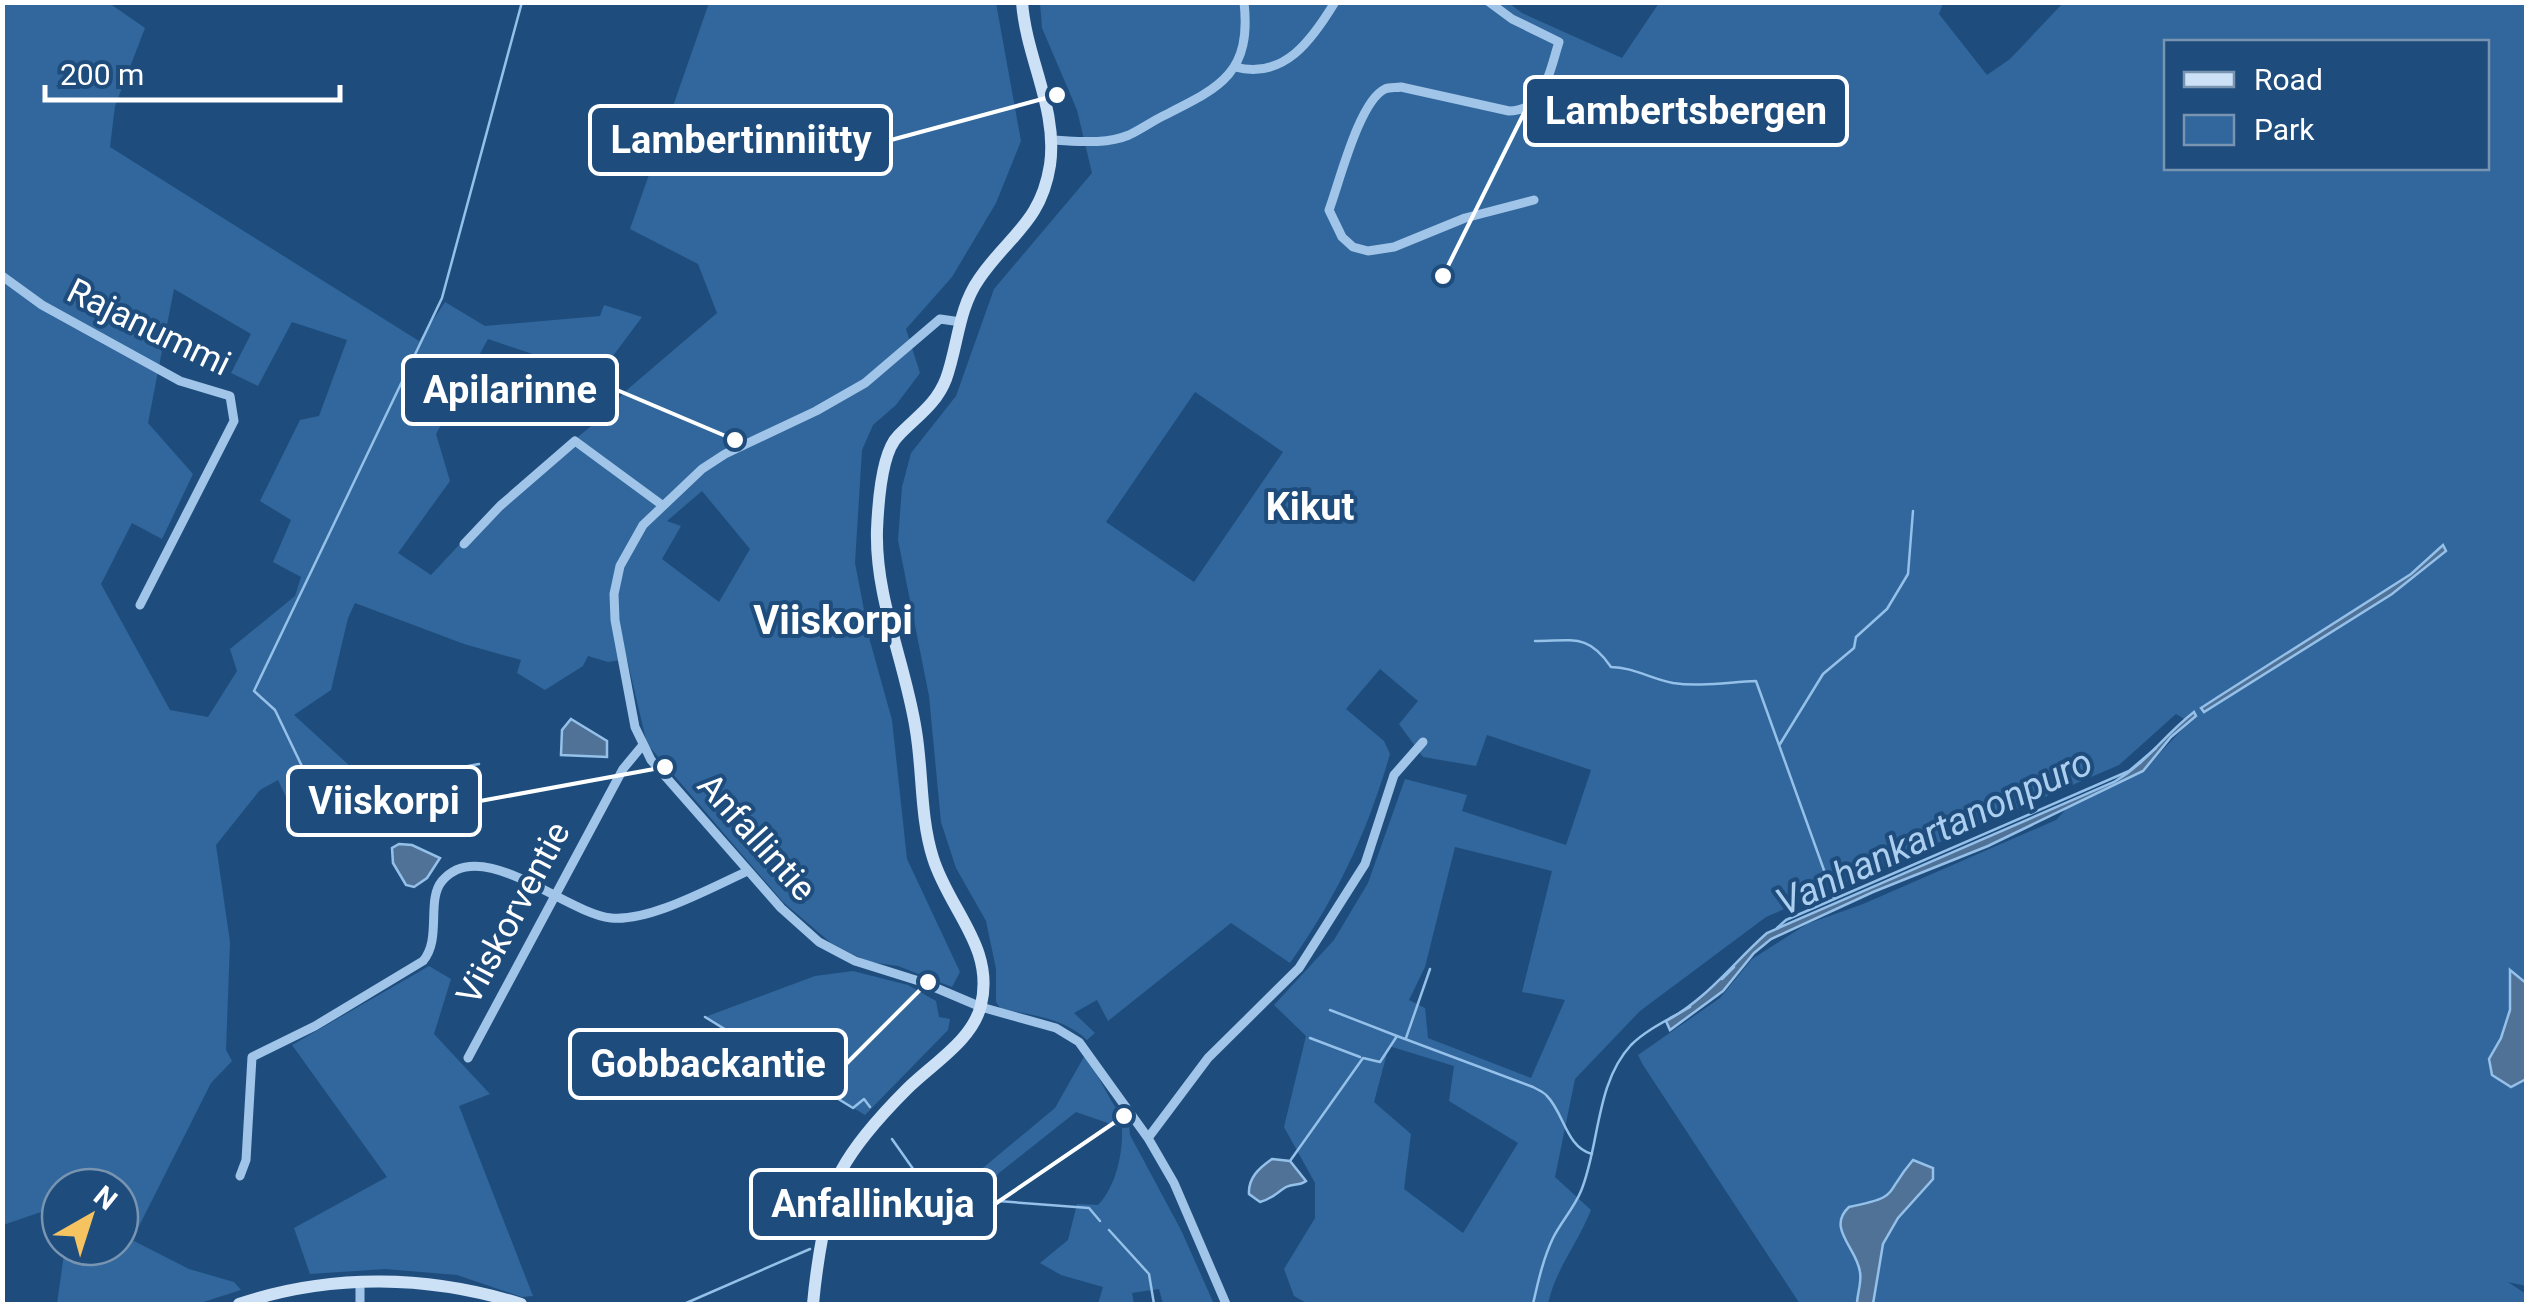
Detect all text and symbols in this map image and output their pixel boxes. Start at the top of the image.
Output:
scale bar [45,40,340,102]
legend [2164,40,2489,170]
text: 200 m [60,57,144,92]
text: Road [2254,62,2323,97]
callout: Lambertsbergen [1525,77,1847,145]
text: Lambertsbergen [1545,89,1827,133]
callout: Lambertinniitty [590,106,891,174]
text: Park [2254,112,2315,147]
text: Lambertinniitty [610,118,872,162]
street label: Rajanummi [60,270,237,385]
callout: Apilarinne [403,356,617,424]
text: Apilarinne [423,368,597,412]
district label: Kikut [1266,485,1354,529]
district label: Viiskorpi [753,597,913,644]
water label: Vanhankartanonpuro [1769,739,2099,925]
street label: Anfallintie [689,765,824,909]
callout: Viiskorpi [288,767,480,835]
text: Viiskorpi [308,779,460,823]
street label: Viiskorventie [448,815,579,1011]
callout: Gobbackantie [570,1030,846,1098]
text: Gobbackantie [590,1042,826,1086]
north arrow [40,1167,140,1267]
callout: Anfallinkuja [751,1170,995,1238]
text: N [87,1179,123,1217]
text: Anfallinkuja [771,1182,975,1226]

